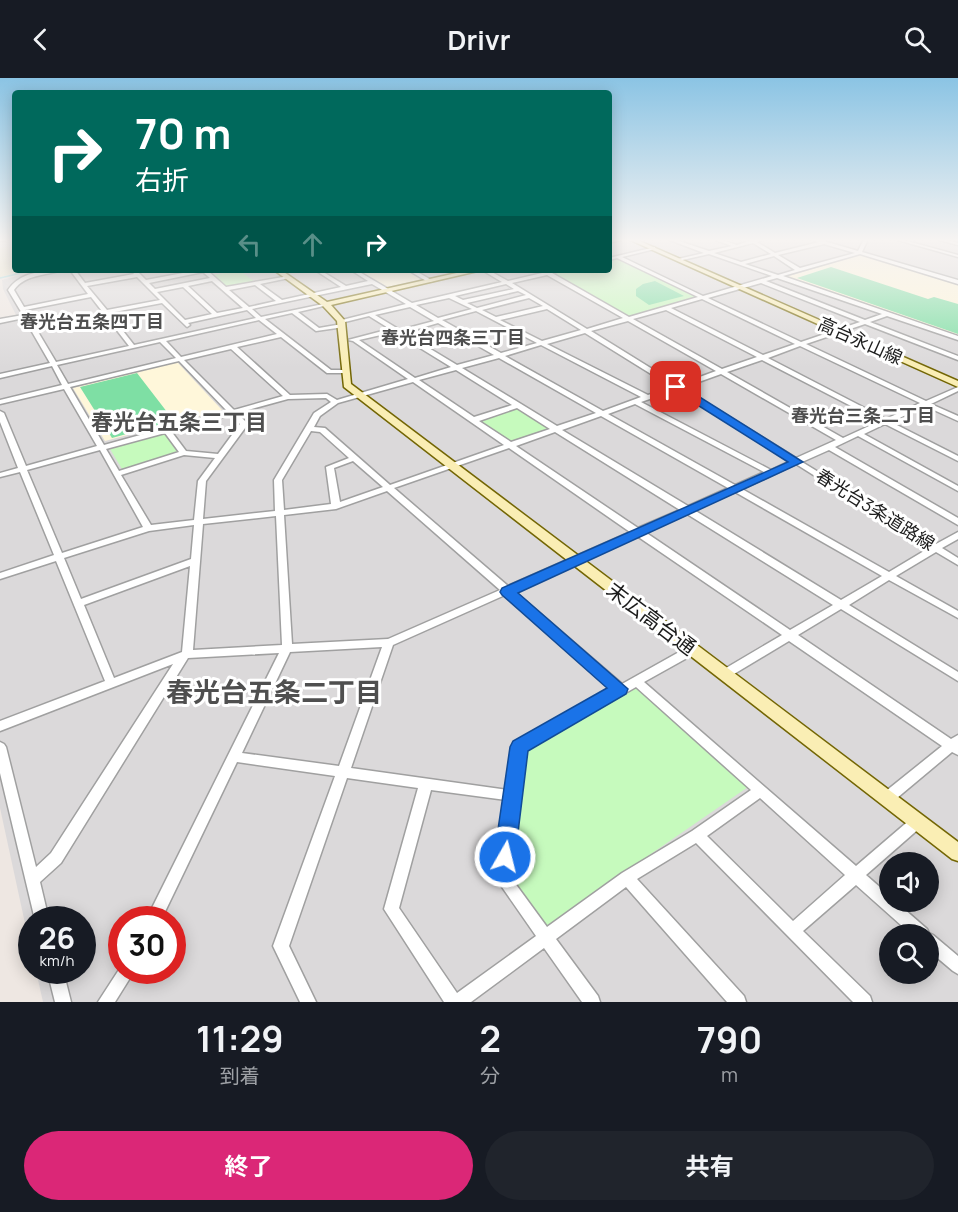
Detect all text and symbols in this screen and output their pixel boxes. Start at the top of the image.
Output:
text: Drivr [448,21,510,58]
icon: back [24,23,57,56]
icon: search [901,23,934,56]
text: 70 m [135,104,231,162]
icon: right [36,114,114,192]
text: 右折 [135,161,189,198]
icon: left [233,228,266,261]
icon: ahead [296,228,329,261]
icon: right [359,228,392,261]
district label: 春光台五条四丁目 [20,309,164,333]
street label: 高台永山線 [814,311,906,369]
district label: 春光台四条三丁目 [381,325,525,349]
pin [650,361,701,412]
icon: arrive [659,370,692,403]
district label: 春光台三条二丁目 [791,403,935,427]
district label: 春光台五条三丁目 [91,407,267,437]
street label: 春光台3条道路線 [812,463,940,555]
street label: 末広高台通 [601,575,702,661]
district label: 春光台五条二丁目 [166,673,382,710]
position arrow [473,825,537,889]
map controls [879,852,939,984]
button: sound [879,852,939,912]
speed limit sign: 30 [108,906,186,984]
text: 26 [39,917,75,958]
button: search [879,924,939,984]
text: km/h [40,950,74,971]
text: 11:29 [196,1014,284,1063]
text: 2 [479,1014,501,1063]
text: 790 [697,1015,762,1064]
text: m [721,1061,738,1088]
text: 到着 [220,1062,260,1089]
text: 分 [480,1062,500,1089]
button: 終了 [24,1131,473,1200]
button: 共有 [485,1131,934,1200]

